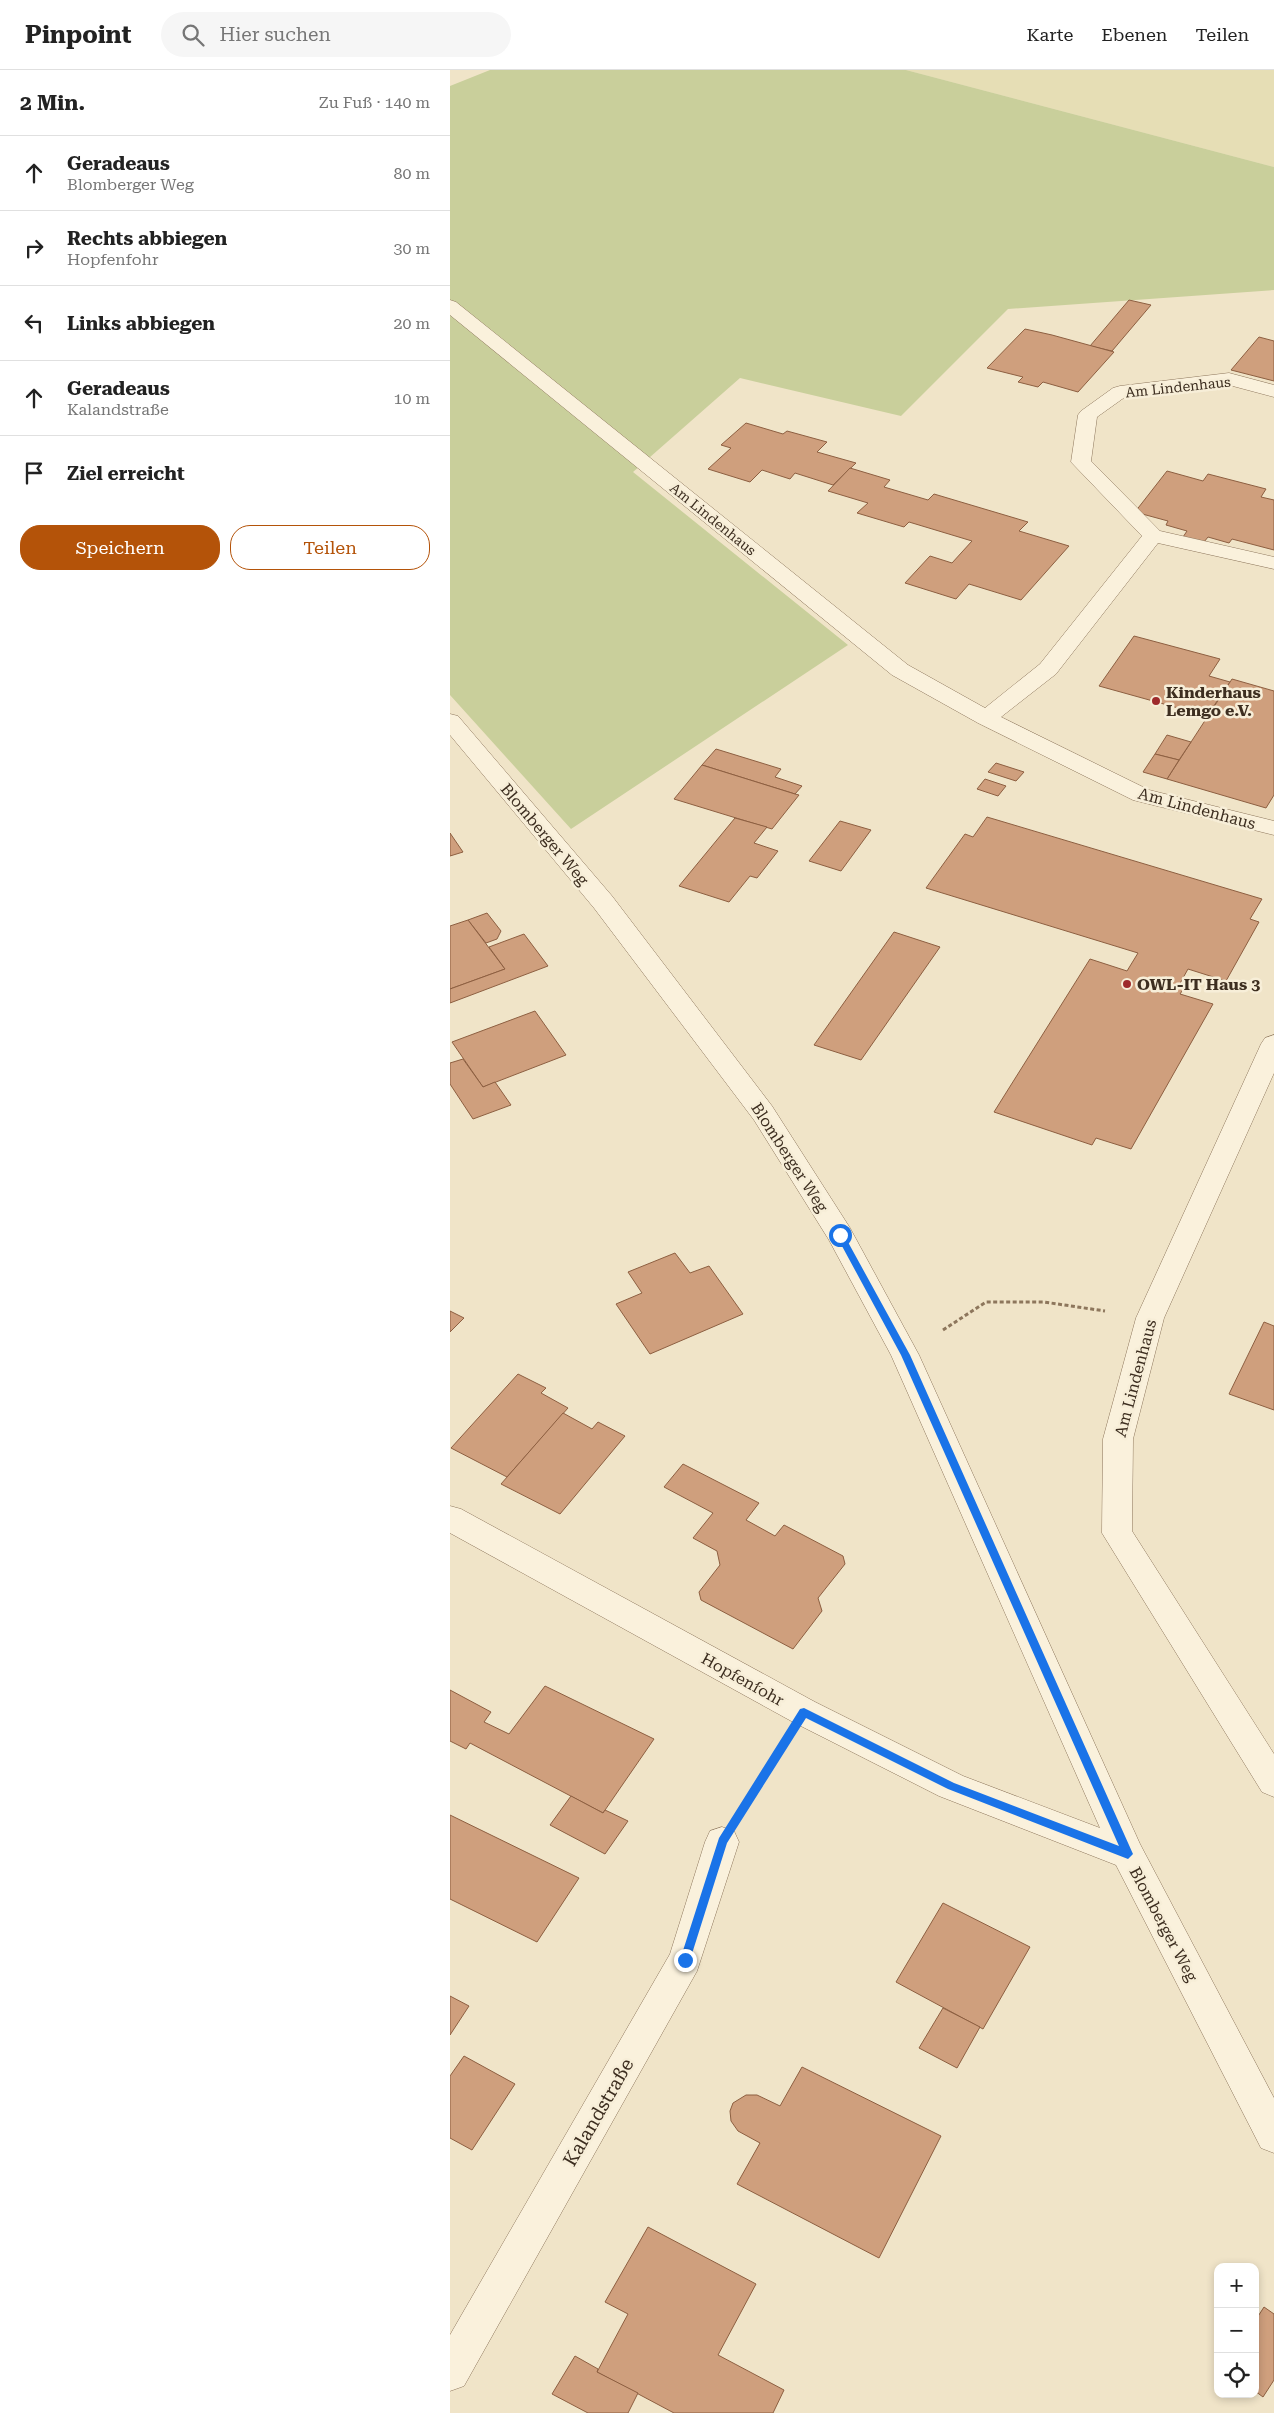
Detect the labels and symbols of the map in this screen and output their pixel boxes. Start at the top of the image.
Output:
street label: Am Lindenhaus [1125,373,1232,400]
street label: Am Lindenhaus [667,480,759,559]
place label: Kinderhaus Lemgo e.V. [1166,683,1261,720]
marker: Kinderhaus Lemgo e.V. [1150,695,1162,707]
street label: Blomberger Weg [497,780,593,890]
street label: Am Lindenhaus [1136,784,1258,833]
place label: OWL-IT Haus 3 [1137,975,1260,994]
marker: OWL-IT Haus 3 [1121,978,1133,990]
street label: Blomberger Weg [747,1099,833,1216]
route start [829,1224,852,1247]
street label: Am Lindenhaus [1111,1317,1160,1439]
street label: Hopfenfohr [698,1649,788,1710]
street label: Blomberger Weg [1125,1864,1202,1985]
route end [674,1949,697,1972]
street label: Kalandstraße [558,2054,639,2170]

